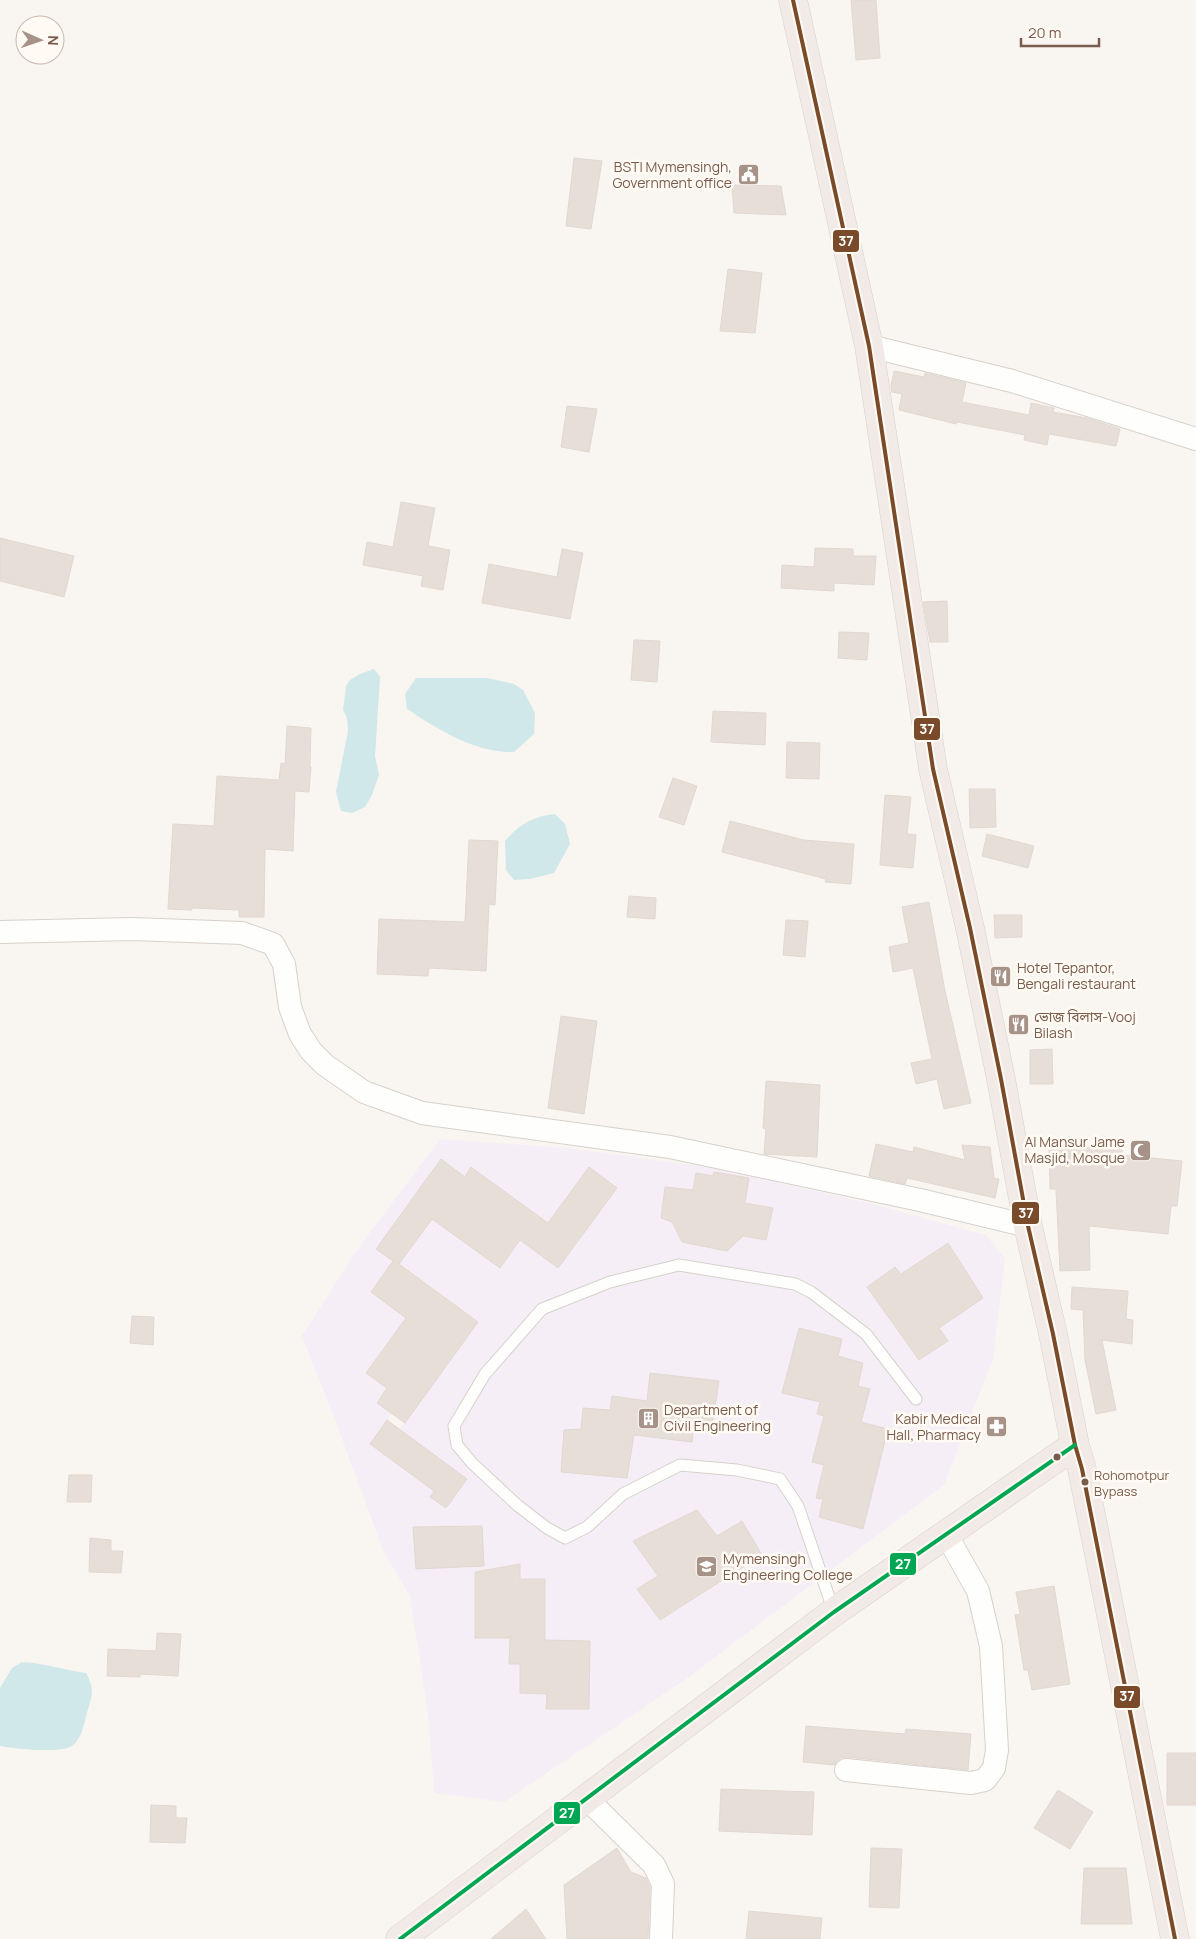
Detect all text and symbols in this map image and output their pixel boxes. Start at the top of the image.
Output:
north arrow [15,15,65,65]
scale bar [1021,15,1098,47]
text: 20 m [1028,22,1061,43]
text: N [44,35,63,46]
place label: BSTI Mymensingh, Government office [612,157,732,192]
public building icon: BSTI Mymensingh, Government office [736,163,760,187]
line badge: 37 [832,229,860,253]
text: 37 [838,231,854,250]
line badge: 37 [913,717,941,741]
text: 37 [919,719,935,738]
place label: Hotel Tepantor, Bengali restaurant [1017,958,1136,993]
restaurant icon: Hotel Tepantor, Bengali restaurant [989,964,1013,988]
place label: ভোজ বিলাস-Vooj Bilash [1034,1007,1136,1042]
restaurant icon: ভোজ বিলাস-Vooj Bilash [1006,1013,1030,1037]
place label: Al Mansur Jame Masjid, Mosque [1024,1132,1125,1167]
mosque icon: Al Mansur Jame Masjid, Mosque [1129,1138,1153,1162]
line badge: 37 [1011,1201,1040,1225]
text: 37 [1018,1203,1034,1222]
place label: Department of Civil Engineering [664,1400,771,1435]
building icon: Department of Civil Engineering [636,1406,660,1430]
place label: Kabir Medical Hall, Pharmacy [886,1409,982,1444]
pharmacy icon: Kabir Medical Hall, Pharmacy [985,1415,1009,1439]
unlabelled marker [1052,1452,1062,1462]
place label: Rohomotpur Bypass [1094,1466,1170,1500]
marker: Rohomotpur Bypass [1080,1477,1090,1487]
place label: Mymensingh Engineering College [723,1549,853,1584]
line badge: 27 [889,1552,917,1576]
text: 27 [895,1554,911,1573]
school or university icon: Mymensingh Engineering College [695,1555,719,1579]
line badge: 37 [1113,1685,1141,1709]
text: 37 [1119,1686,1135,1705]
line badge: 27 [553,1801,581,1825]
text: 27 [559,1803,575,1822]

